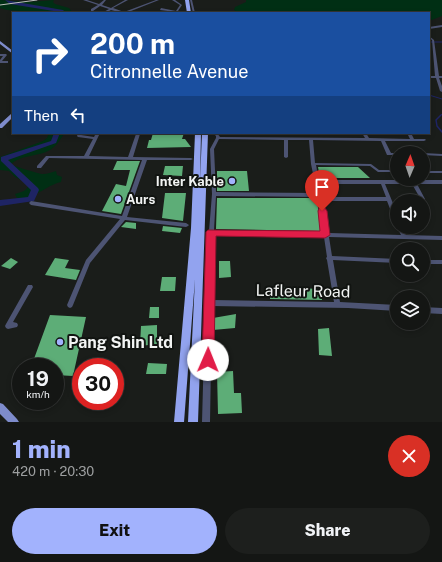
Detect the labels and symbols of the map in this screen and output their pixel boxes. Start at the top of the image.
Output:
north arrow [390,146,430,186]
pin [305,170,339,211]
place label: Inter Kable [156,174,224,189]
marker: Inter Kable [227,176,237,186]
place label: Aurs [126,192,155,207]
marker: Aurs [113,194,123,204]
street label: Lafleur Road [255,281,351,301]
place label: Pang Shin Ltd [68,333,173,352]
marker: Pang Shin Ltd [55,337,65,347]
position arrow [187,339,229,381]
speed limit sign: 30 [72,358,124,410]

